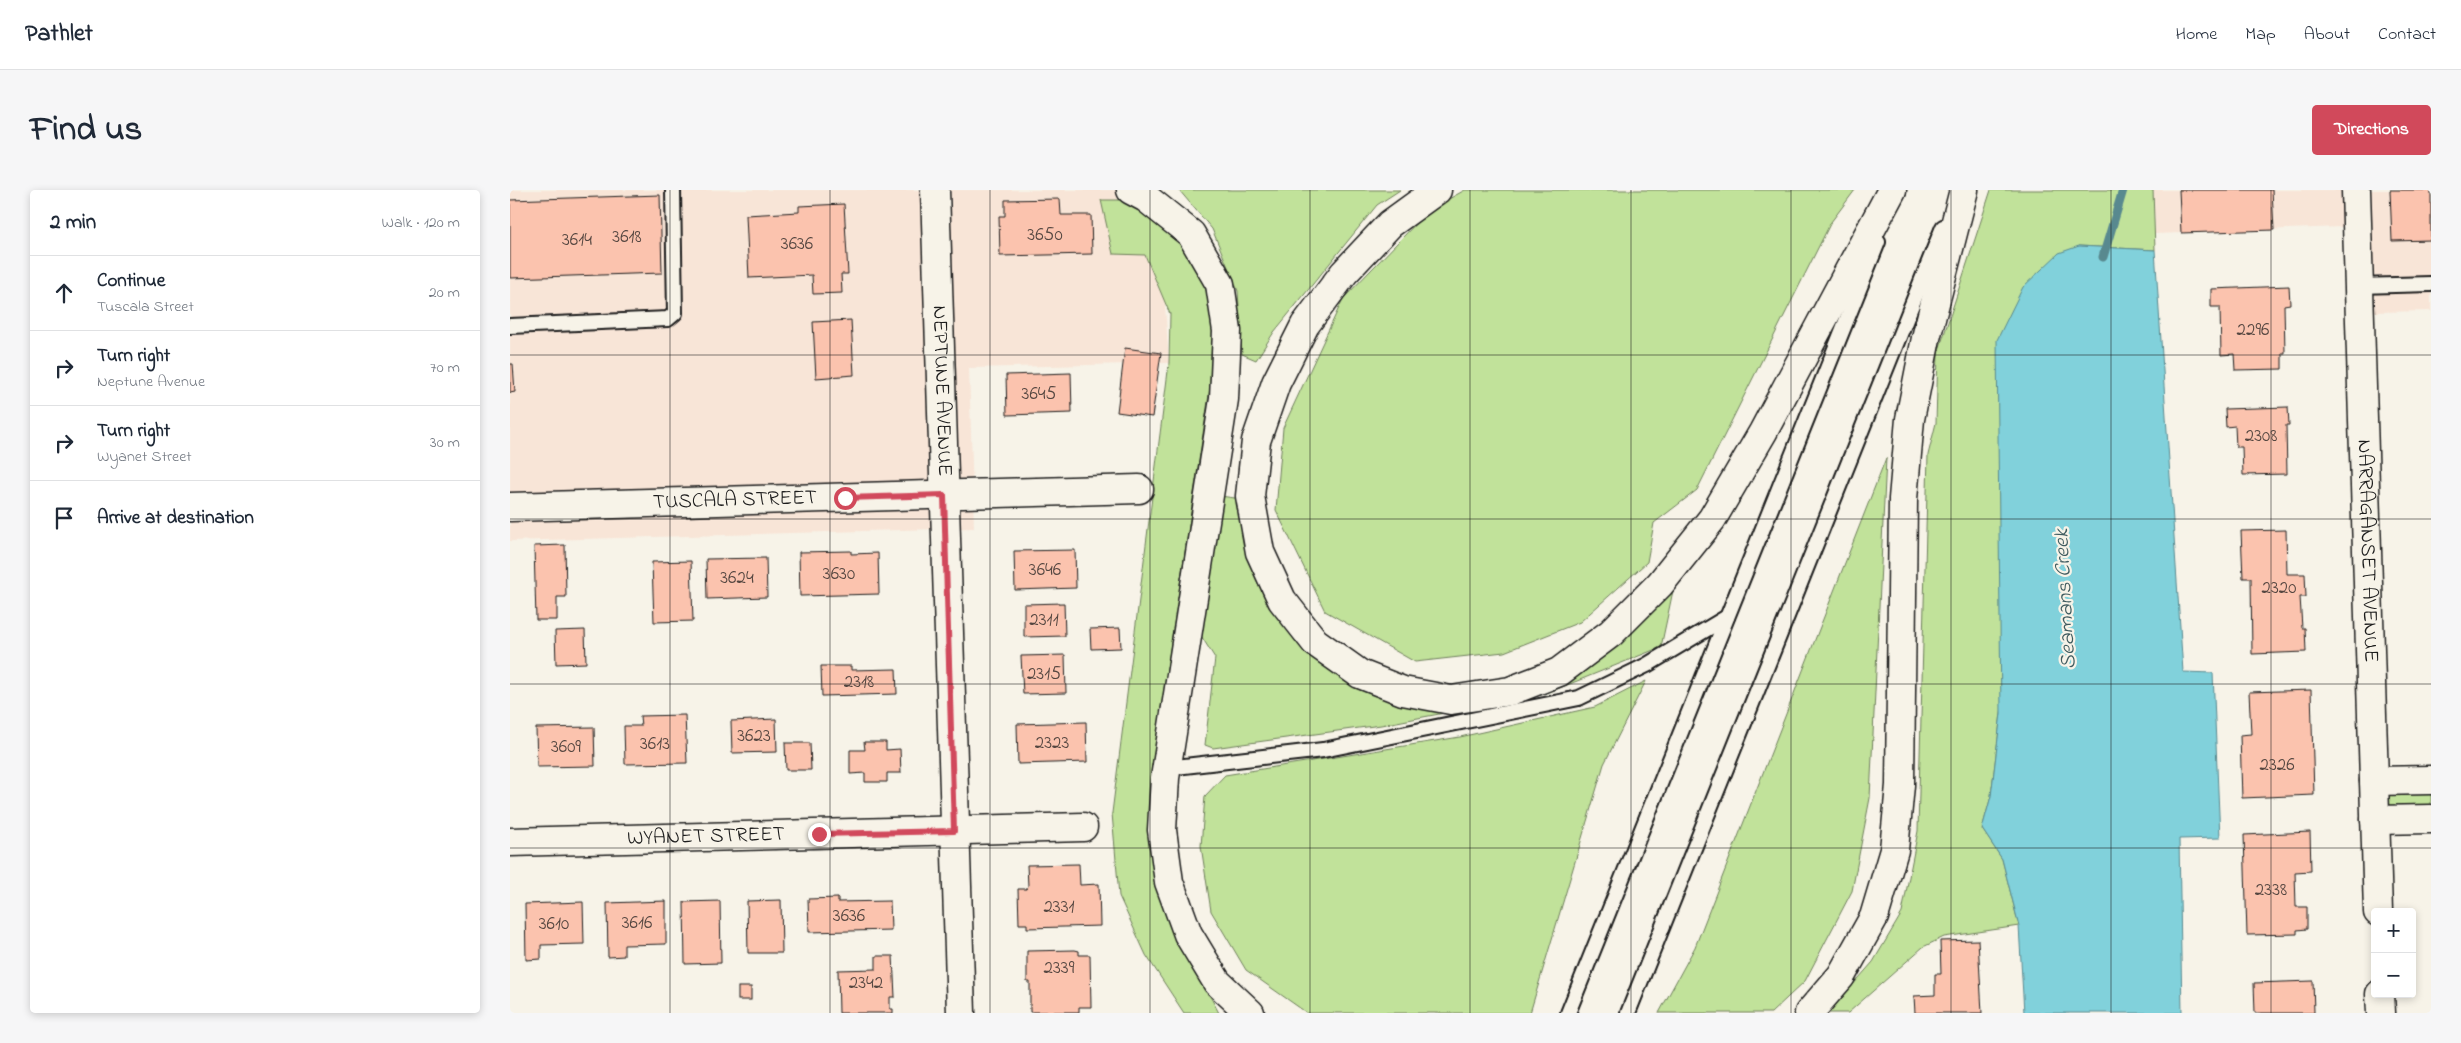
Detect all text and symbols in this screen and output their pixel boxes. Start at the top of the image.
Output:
text: Pathlet [25,17,93,52]
text: Home [2176,22,2217,48]
text: Map [2245,22,2276,48]
text: About [2304,22,2350,48]
text: Contact [2378,22,2436,48]
text: Find us [30,105,142,156]
button: Directions [2312,105,2431,155]
text: 2 min [50,208,96,238]
text: Walk · 120 m [381,211,460,235]
house number: 3650 [1027,222,1063,249]
house number: 3618 [612,224,642,251]
house number: 3614 [562,227,592,254]
house number: 3636 [781,231,813,258]
text: Continue [97,268,165,295]
icon: ahead [50,279,78,307]
text: 20 m [429,281,460,305]
text: Tuscala Street [97,295,194,319]
street label: NEPTUNE AVENUE [924,305,959,477]
house number: 2296 [2237,317,2269,344]
text: Turn right [97,343,170,370]
icon: right [50,354,78,382]
text: 70 m [430,356,460,380]
text: Neptune Avenue [97,370,205,394]
house number: 3645 [1022,381,1057,408]
text: Turn right [97,418,170,445]
house number: 2308 [2245,423,2277,450]
icon: right [50,429,78,457]
text: 30 m [430,431,460,455]
street label: NARRAGANSET AVENUE [2349,439,2385,663]
text: Wyanet Street [97,445,192,469]
street label: TUSCALA STREET [653,483,817,518]
route start [834,487,857,510]
icon: arrive [50,504,78,532]
text: Arrive at destination [97,505,254,532]
water label: Seamans Creek [2046,527,2086,670]
house number: 3646 [1029,557,1061,584]
house number: 3630 [823,561,855,588]
house number: 3624 [720,565,754,592]
house number: 2320 [2262,575,2296,602]
house number: 2311 [1029,607,1059,634]
house number: 2315 [1027,661,1061,688]
house number: 2318 [844,669,874,696]
house number: 3623 [737,723,771,750]
house number: 2323 [1035,730,1069,757]
house number: 3613 [640,731,670,758]
house number: 3609 [551,734,581,761]
house number: 2326 [2259,752,2295,779]
street label: WYANET STREET [627,820,785,854]
route end [808,823,831,846]
house number: 2338 [2255,877,2287,904]
house number: 2331 [1043,894,1075,921]
house number: 3636 [833,903,865,930]
map controls [2371,908,2416,998]
button: + [2371,908,2416,953]
house number: 3616 [622,910,652,937]
house number: 3610 [539,911,569,938]
button: − [2371,953,2416,998]
house number: 2339 [1044,955,1075,982]
house number: 2342 [849,970,883,997]

